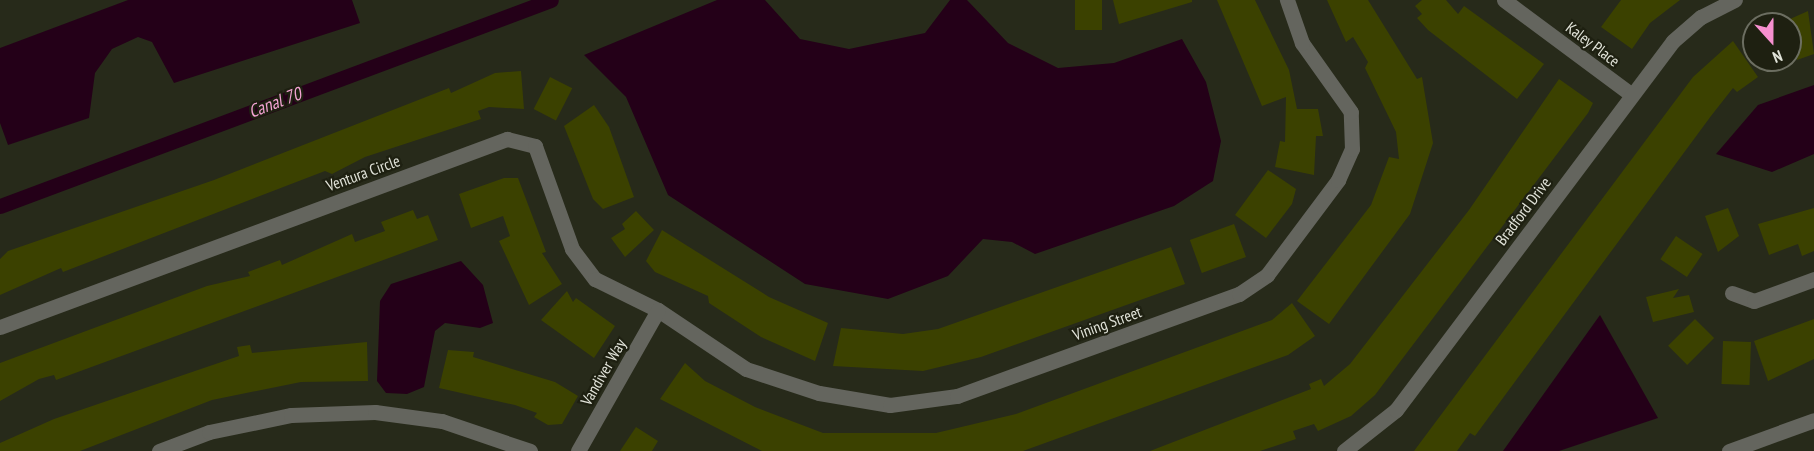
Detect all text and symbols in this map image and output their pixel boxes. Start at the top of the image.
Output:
north arrow [1742,12,1802,72]
street label: Kaley Place [1562,17,1624,71]
text: N [1770,46,1785,68]
water label: Canal 70 [246,83,304,123]
street label: Ventura Circle [324,151,402,195]
street label: Bradford Drive [1491,173,1555,249]
street label: Vining Street [1070,302,1144,344]
street label: Vandiver Way [576,335,630,409]

